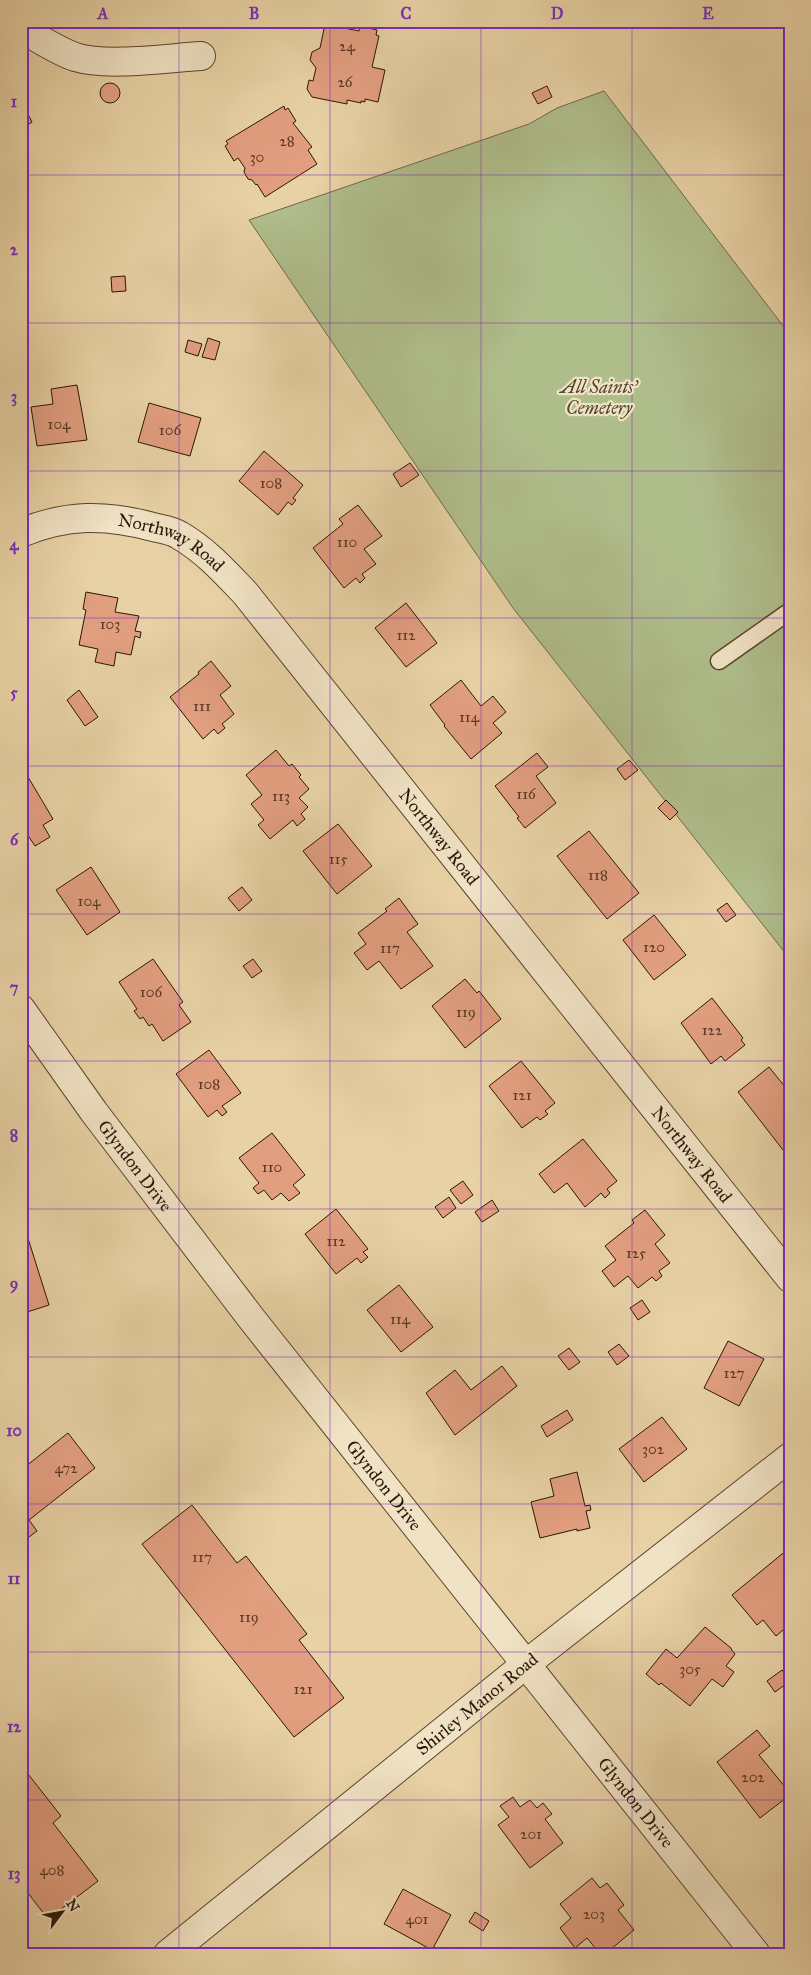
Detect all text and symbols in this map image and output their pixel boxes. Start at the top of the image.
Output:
text: A [97,4,109,23]
text: B [249,4,259,23]
text: C [401,4,412,23]
text: D [551,4,564,23]
text: E [702,4,714,23]
house number: 24 [339,37,356,55]
house number: 26 [337,73,354,91]
text: 1 [11,92,18,111]
house number: 28 [279,132,295,150]
house number: 30 [250,148,264,166]
text: 2 [10,240,19,259]
park label: All Saints' Cemetery [559,376,639,419]
text: 3 [11,387,17,407]
house number: 104 [48,415,71,433]
house number: 106 [159,421,182,439]
house number: 108 [260,474,282,492]
street label: Northway Road [116,509,229,576]
house number: 110 [337,533,357,551]
text: 4 [10,535,20,555]
house number: 103 [100,615,120,633]
house number: 112 [396,626,416,644]
text: 5 [10,683,18,702]
house number: 111 [193,697,211,715]
house number: 114 [459,708,480,726]
street label: Northway Road [394,784,484,889]
house number: 116 [516,785,537,803]
house number: 113 [272,787,290,805]
text: 6 [10,830,19,849]
house number: 115 [329,850,347,868]
house number: 118 [588,866,608,884]
house number: 104 [78,892,101,910]
house number: 120 [643,938,665,956]
house number: 117 [380,939,400,957]
text: 7 [10,978,19,997]
house number: 106 [140,983,163,1001]
house number: 119 [456,1003,476,1021]
house number: 122 [702,1021,723,1039]
house number: 108 [198,1075,220,1093]
house number: 121 [512,1086,532,1104]
street label: Northway Road [647,1102,737,1207]
street label: Glyndon Drive [93,1116,177,1216]
text: 8 [10,1126,18,1145]
house number: 110 [262,1158,282,1176]
house number: 112 [326,1232,346,1250]
house number: 125 [626,1244,646,1262]
text: 9 [10,1274,18,1294]
house number: 114 [390,1310,411,1328]
house number: 127 [724,1364,744,1382]
text: 10 [6,1421,22,1440]
street label: Glyndon Drive [341,1436,427,1535]
house number: 302 [642,1440,665,1458]
house number: 472 [54,1459,78,1477]
house number: 117 [192,1548,212,1566]
text: 11 [8,1569,21,1588]
house number: 119 [239,1608,259,1626]
street label: Shirley Manor Road [412,1648,542,1760]
house number: 305 [679,1660,701,1678]
house number: 121 [293,1680,313,1698]
text: 12 [7,1717,22,1736]
street label: Glyndon Drive [593,1753,678,1852]
house number: 202 [741,1768,765,1786]
house number: 201 [520,1825,542,1843]
house number: 408 [39,1861,65,1879]
text: 13 [8,1864,20,1884]
north arrow [38,1888,88,1938]
text: N [62,1896,83,1915]
house number: 203 [583,1905,605,1923]
house number: 401 [406,1910,429,1928]

